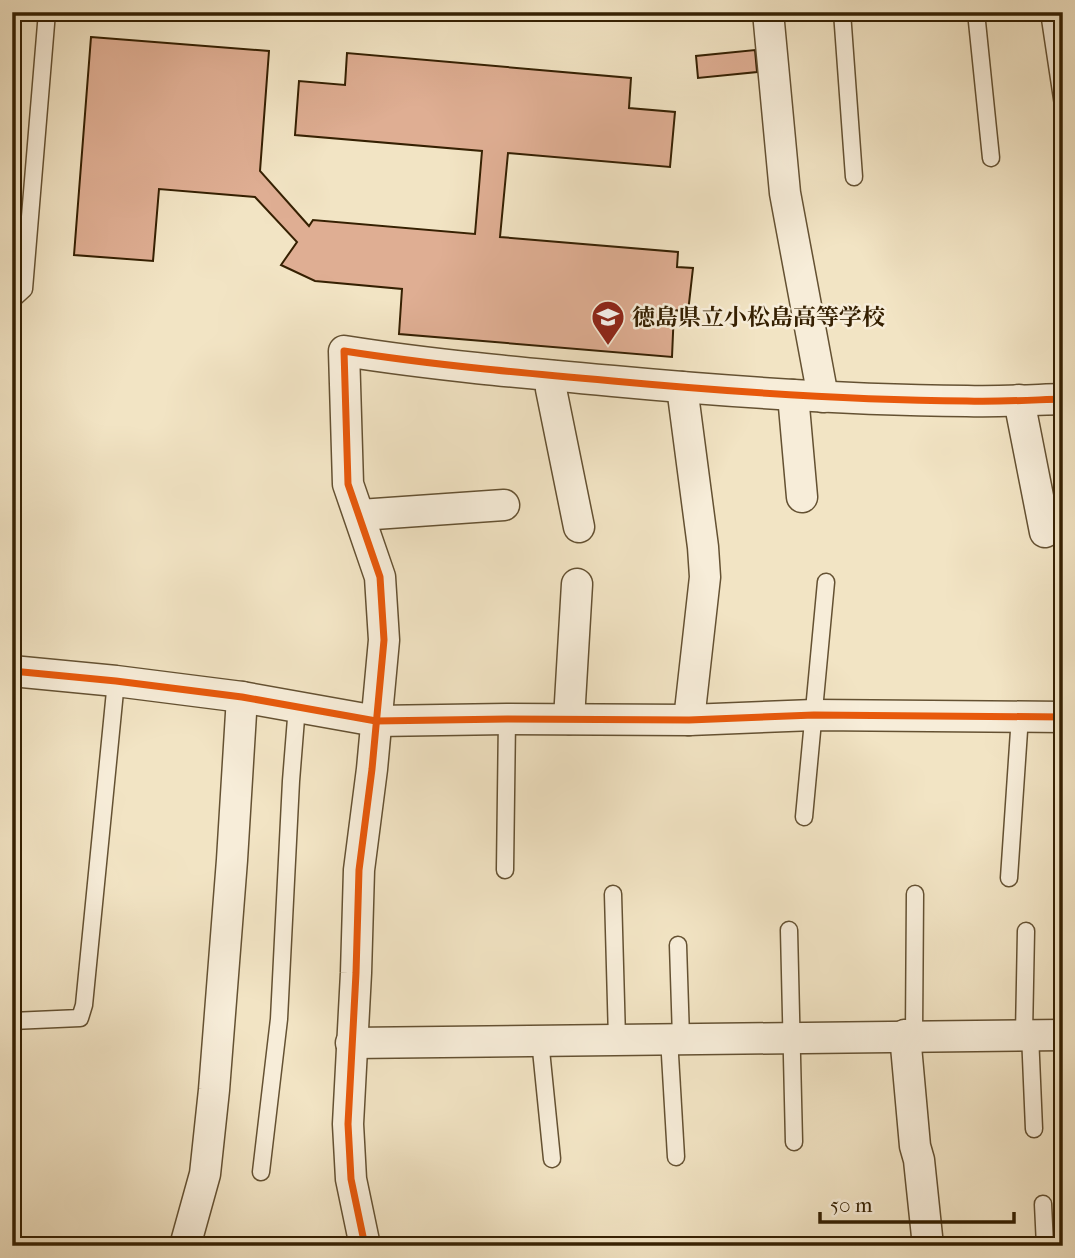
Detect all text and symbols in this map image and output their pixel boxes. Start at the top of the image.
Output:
school or university icon: 徳島県立小松島高等学校 [589,298,627,347]
place label: 徳島県立小松島高等学校 [632,304,885,331]
scale bar [820,1181,1014,1225]
text: 50 m [830,1193,873,1217]

